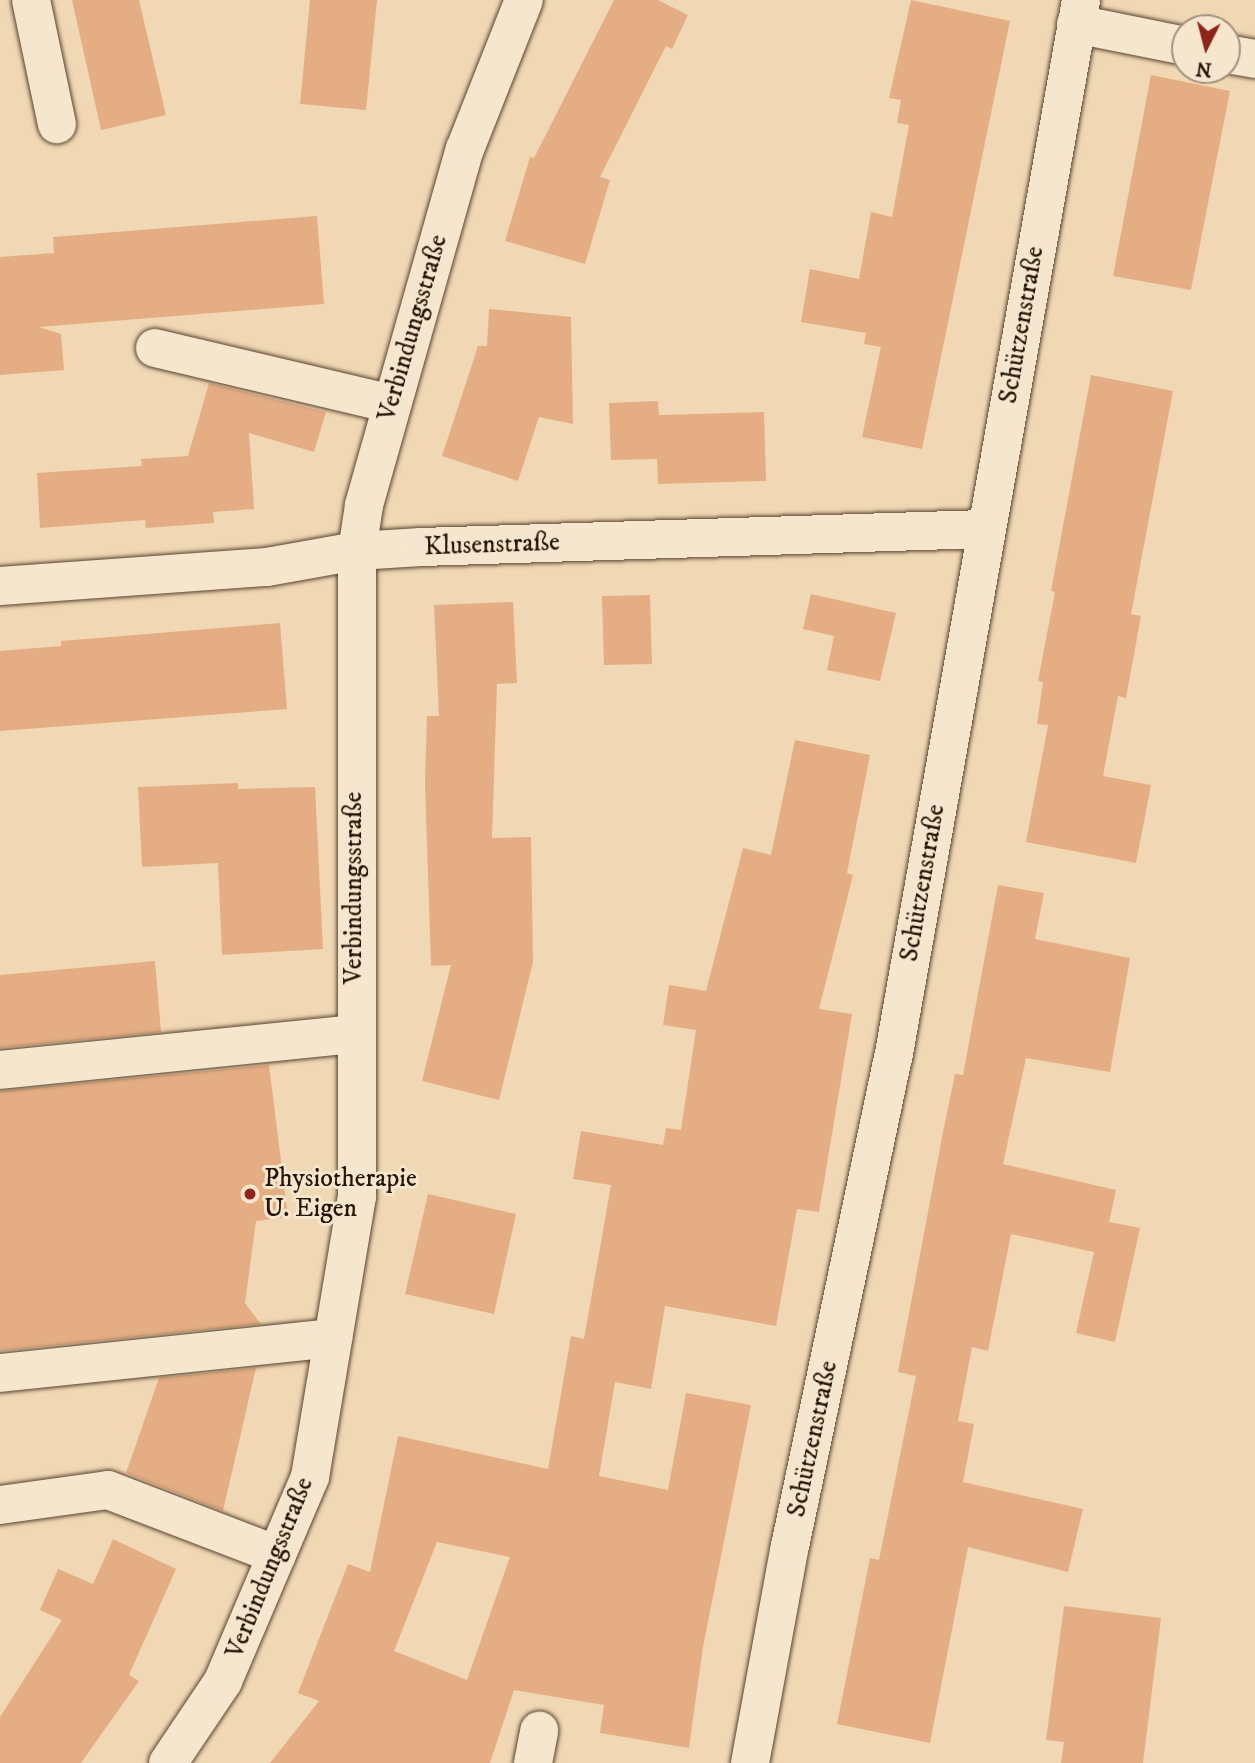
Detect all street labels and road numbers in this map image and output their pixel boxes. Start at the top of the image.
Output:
street label: Verbindungsstraße [371,231,455,425]
street label: Schützenstraße [993,244,1051,406]
street label: Klusenstraße [424,527,560,563]
street label: Verbindungsstraße [338,792,370,984]
street label: Schützenstraße [894,802,952,964]
street label: Schützenstraße [781,1358,845,1520]
street label: Verbindungsstraße [219,1473,321,1663]

